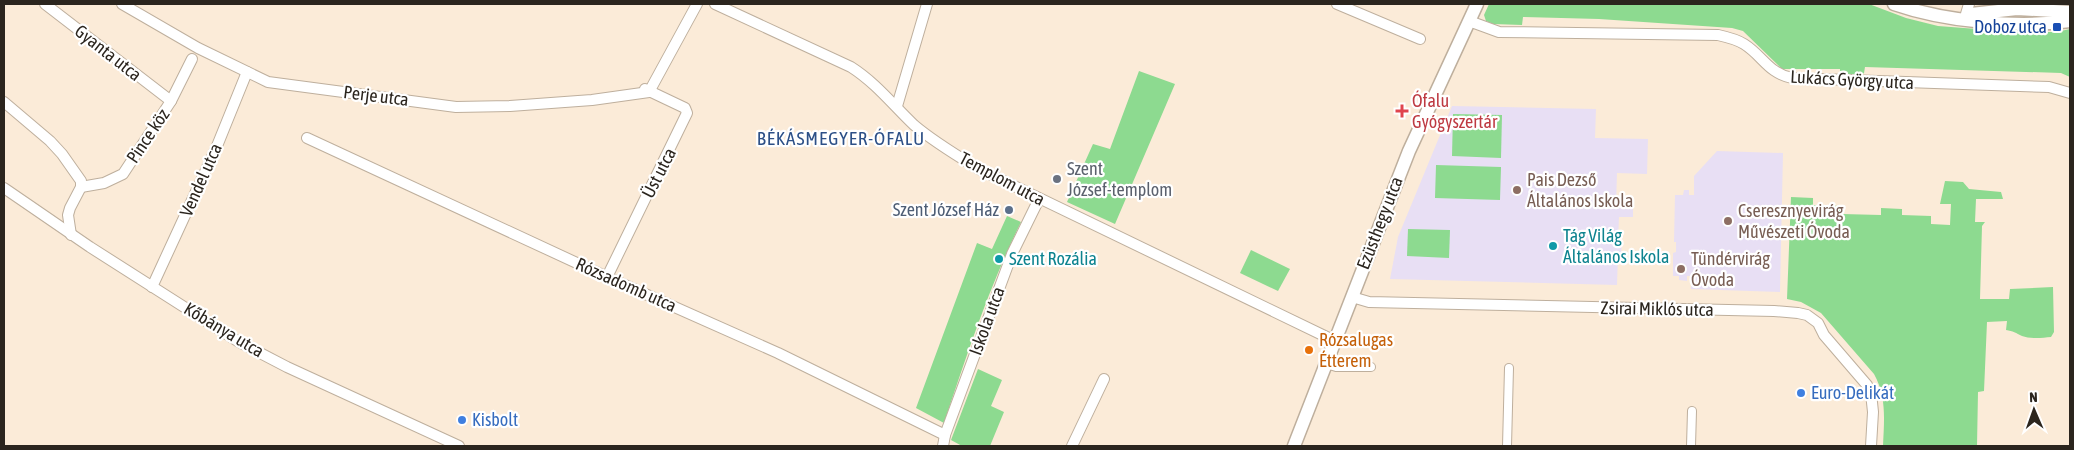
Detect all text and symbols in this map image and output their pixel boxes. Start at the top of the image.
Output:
place label: Doboz utca [1974,16,2047,37]
street label: Gyanta utca [71,20,146,85]
marker: Doboz utca [2051,21,2063,33]
street label: Lukács György utca [1790,66,1914,93]
street label: Perje utca [342,81,410,110]
place label: Ófalu Gyógyszertár [1412,90,1498,132]
street label: Pince köz [122,104,174,167]
marker: Ófalu Gyógyszertár [1396,105,1408,117]
district label: BÉKÁSMEGYER-ÓFALU [757,127,925,149]
street label: Vendel utca [175,140,226,220]
street label: Üst utca [637,144,680,201]
street label: Templom utca [956,147,1049,210]
place label: Szent József-templom [1067,158,1172,200]
place label: Pais Dezső Általános Iskola [1527,169,1633,211]
marker: Szent József-templom [1051,173,1063,185]
street label: Ezüsthegy utca [1352,173,1407,272]
marker: Pais Dezső Általános Iskola [1511,184,1523,196]
place label: Szent József Ház [893,199,1000,220]
place label: Cseresznyevirág Művészeti Óvoda [1738,200,1850,242]
marker: Szent József Ház [1003,204,1015,216]
marker: Cseresznyevirág Művészeti Óvoda [1722,215,1734,227]
place label: Tág Világ Általános Iskola [1563,225,1669,267]
marker: Tág Világ Általános Iskola [1547,240,1559,252]
place label: Szent Rozália [1009,248,1097,269]
place label: Tündérvirág Óvoda [1691,248,1770,290]
street label: Rózsadomb utca [573,253,680,316]
marker: Szent Rozália [993,253,1005,265]
marker: Tündérvirág Óvoda [1675,263,1687,275]
street label: Iskola utca [964,284,1009,358]
street label: Zsirai Miklós utca [1600,297,1714,320]
street label: Kőbánya utca [181,298,268,362]
place label: Rózsalugas Étterem [1319,329,1393,371]
marker: Rózsalugas Étterem [1303,344,1315,356]
place label: Euro-Delikát [1811,382,1894,403]
north arrow [2009,385,2059,435]
marker: Euro-Delikát [1795,387,1807,399]
text: N [2029,389,2038,405]
place label: Kisbolt [472,409,518,430]
marker: Kisbolt [456,414,468,426]

